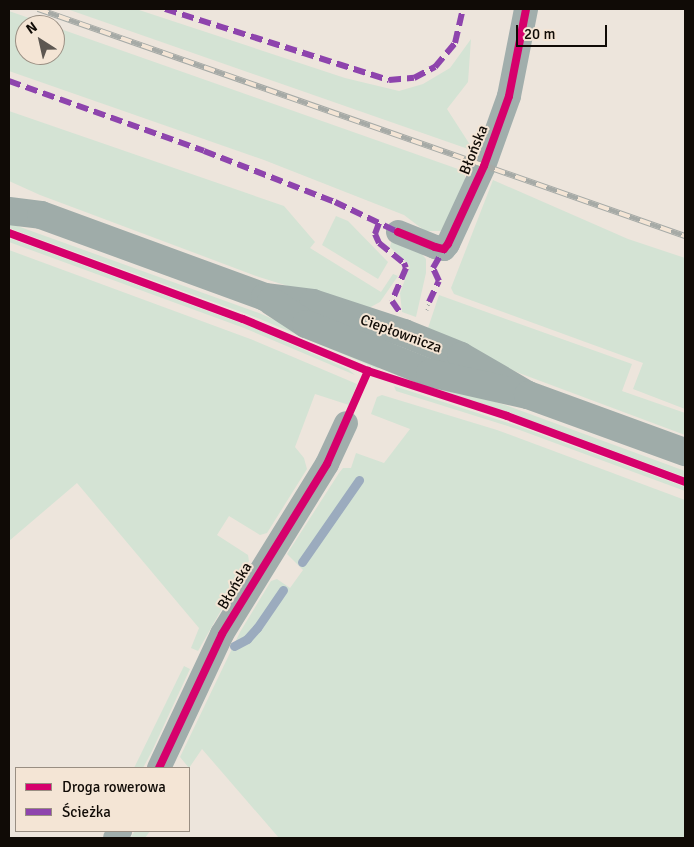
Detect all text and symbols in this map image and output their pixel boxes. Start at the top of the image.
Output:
north arrow [15,15,65,65]
scale bar [519,15,610,47]
text: N [23,18,41,38]
text: 20 m [524,25,555,43]
street label: Błońska [456,123,492,177]
street label: Ciepłownicza [358,311,444,357]
street label: Błońska [214,559,256,613]
legend [15,767,190,832]
text: Droga rowerowa [62,778,166,796]
text: Ścieżka [62,803,111,821]

